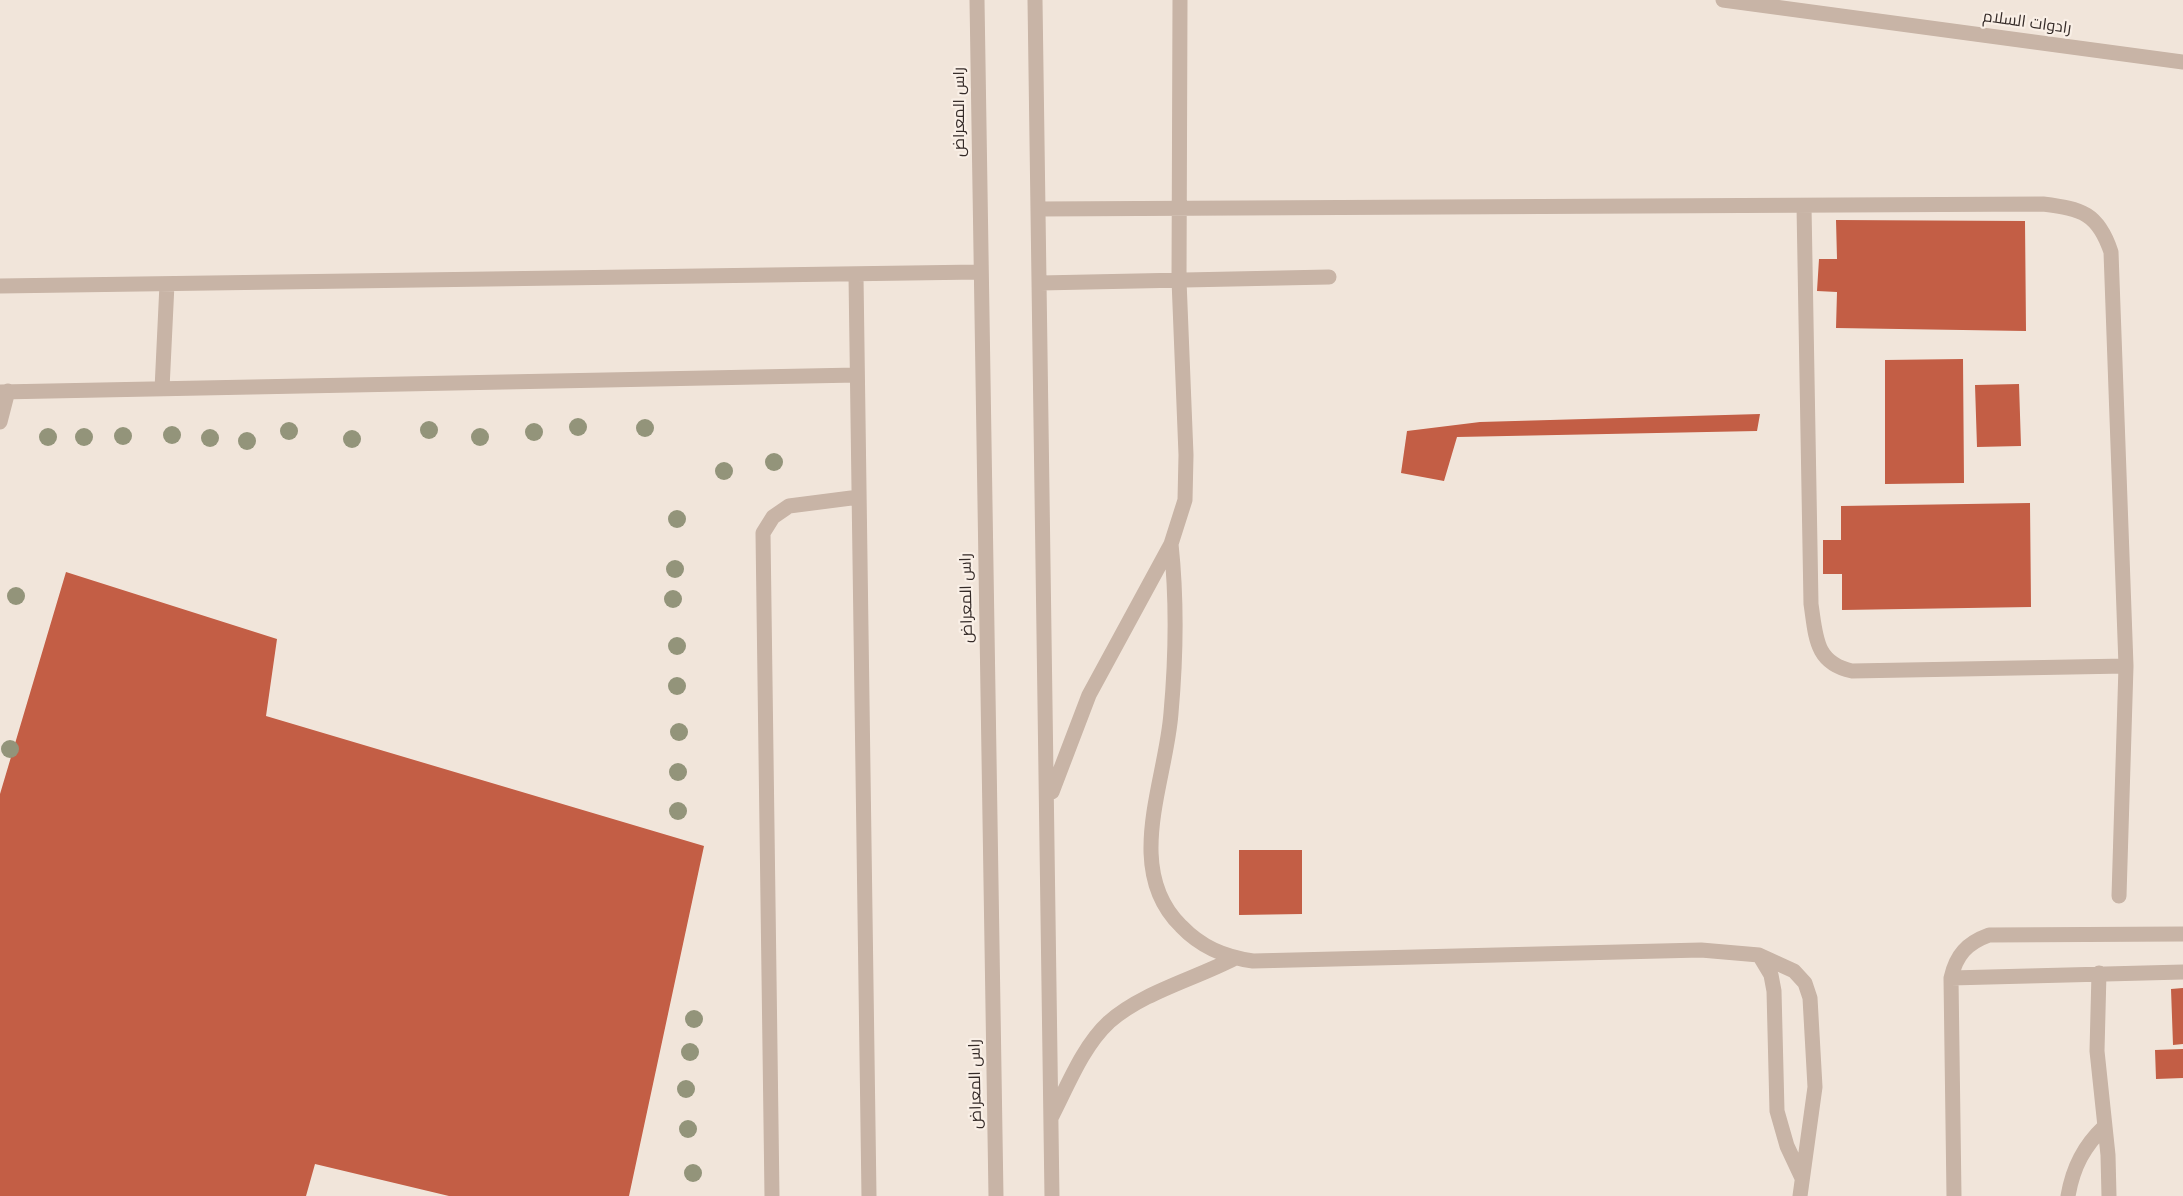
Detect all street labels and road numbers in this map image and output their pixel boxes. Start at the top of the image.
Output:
street label: رادوات السلام [1981,7,2073,39]
street label: راس المعراض [950,67,970,157]
street label: راس المعراض [957,553,977,643]
street label: راس المعراض [966,1039,986,1129]

